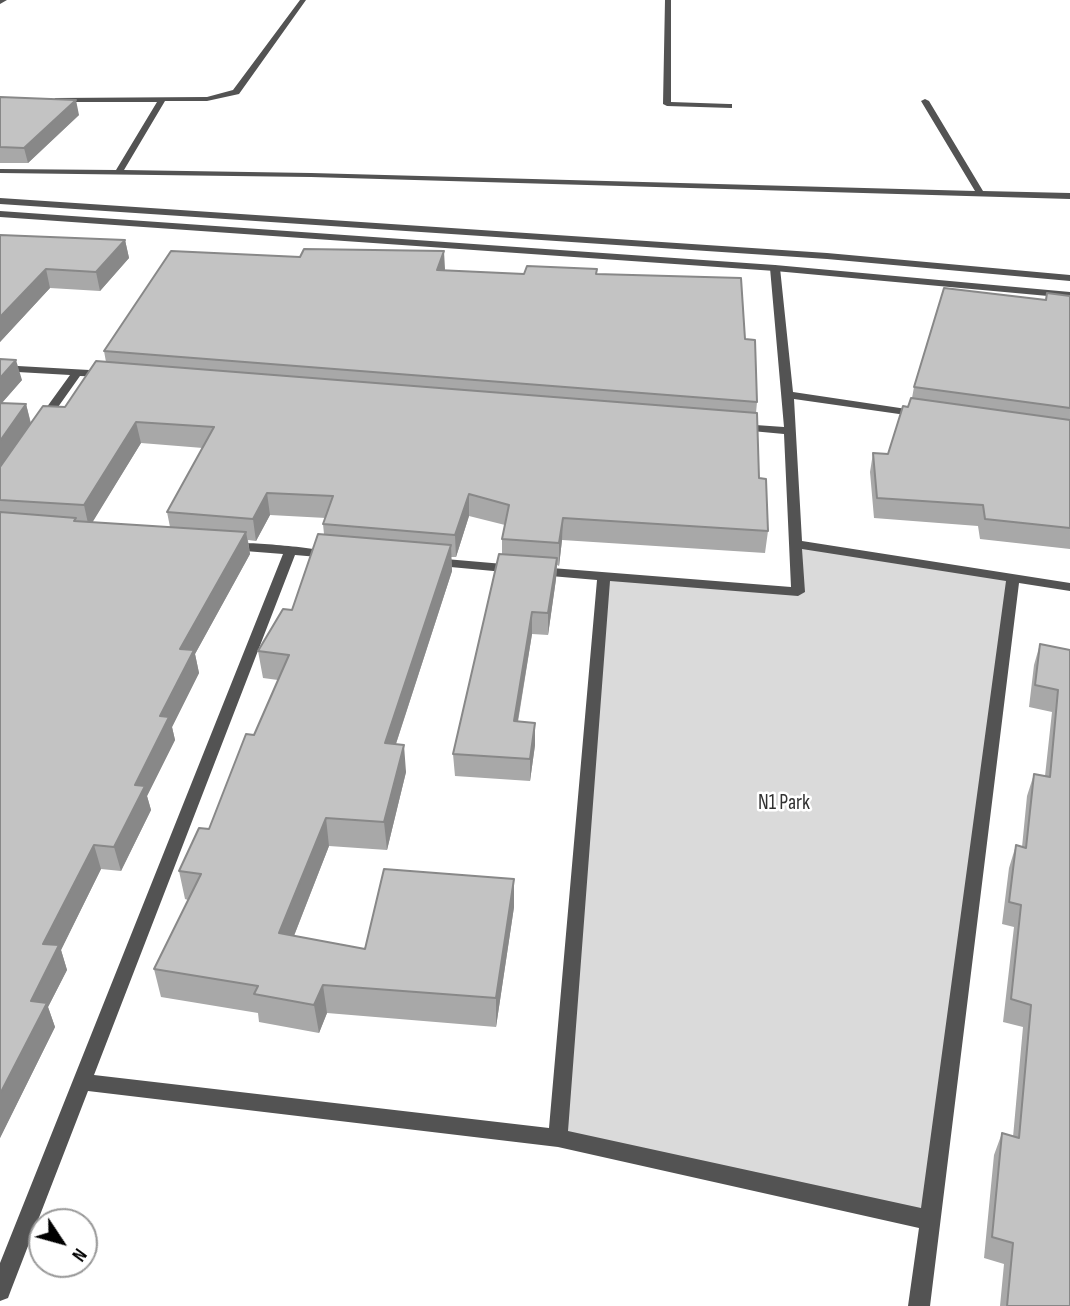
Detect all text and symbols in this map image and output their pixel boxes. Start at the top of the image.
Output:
park label: N1 Park [758,791,810,817]
north arrow [28,1208,98,1278]
text: N [66,1244,91,1265]

